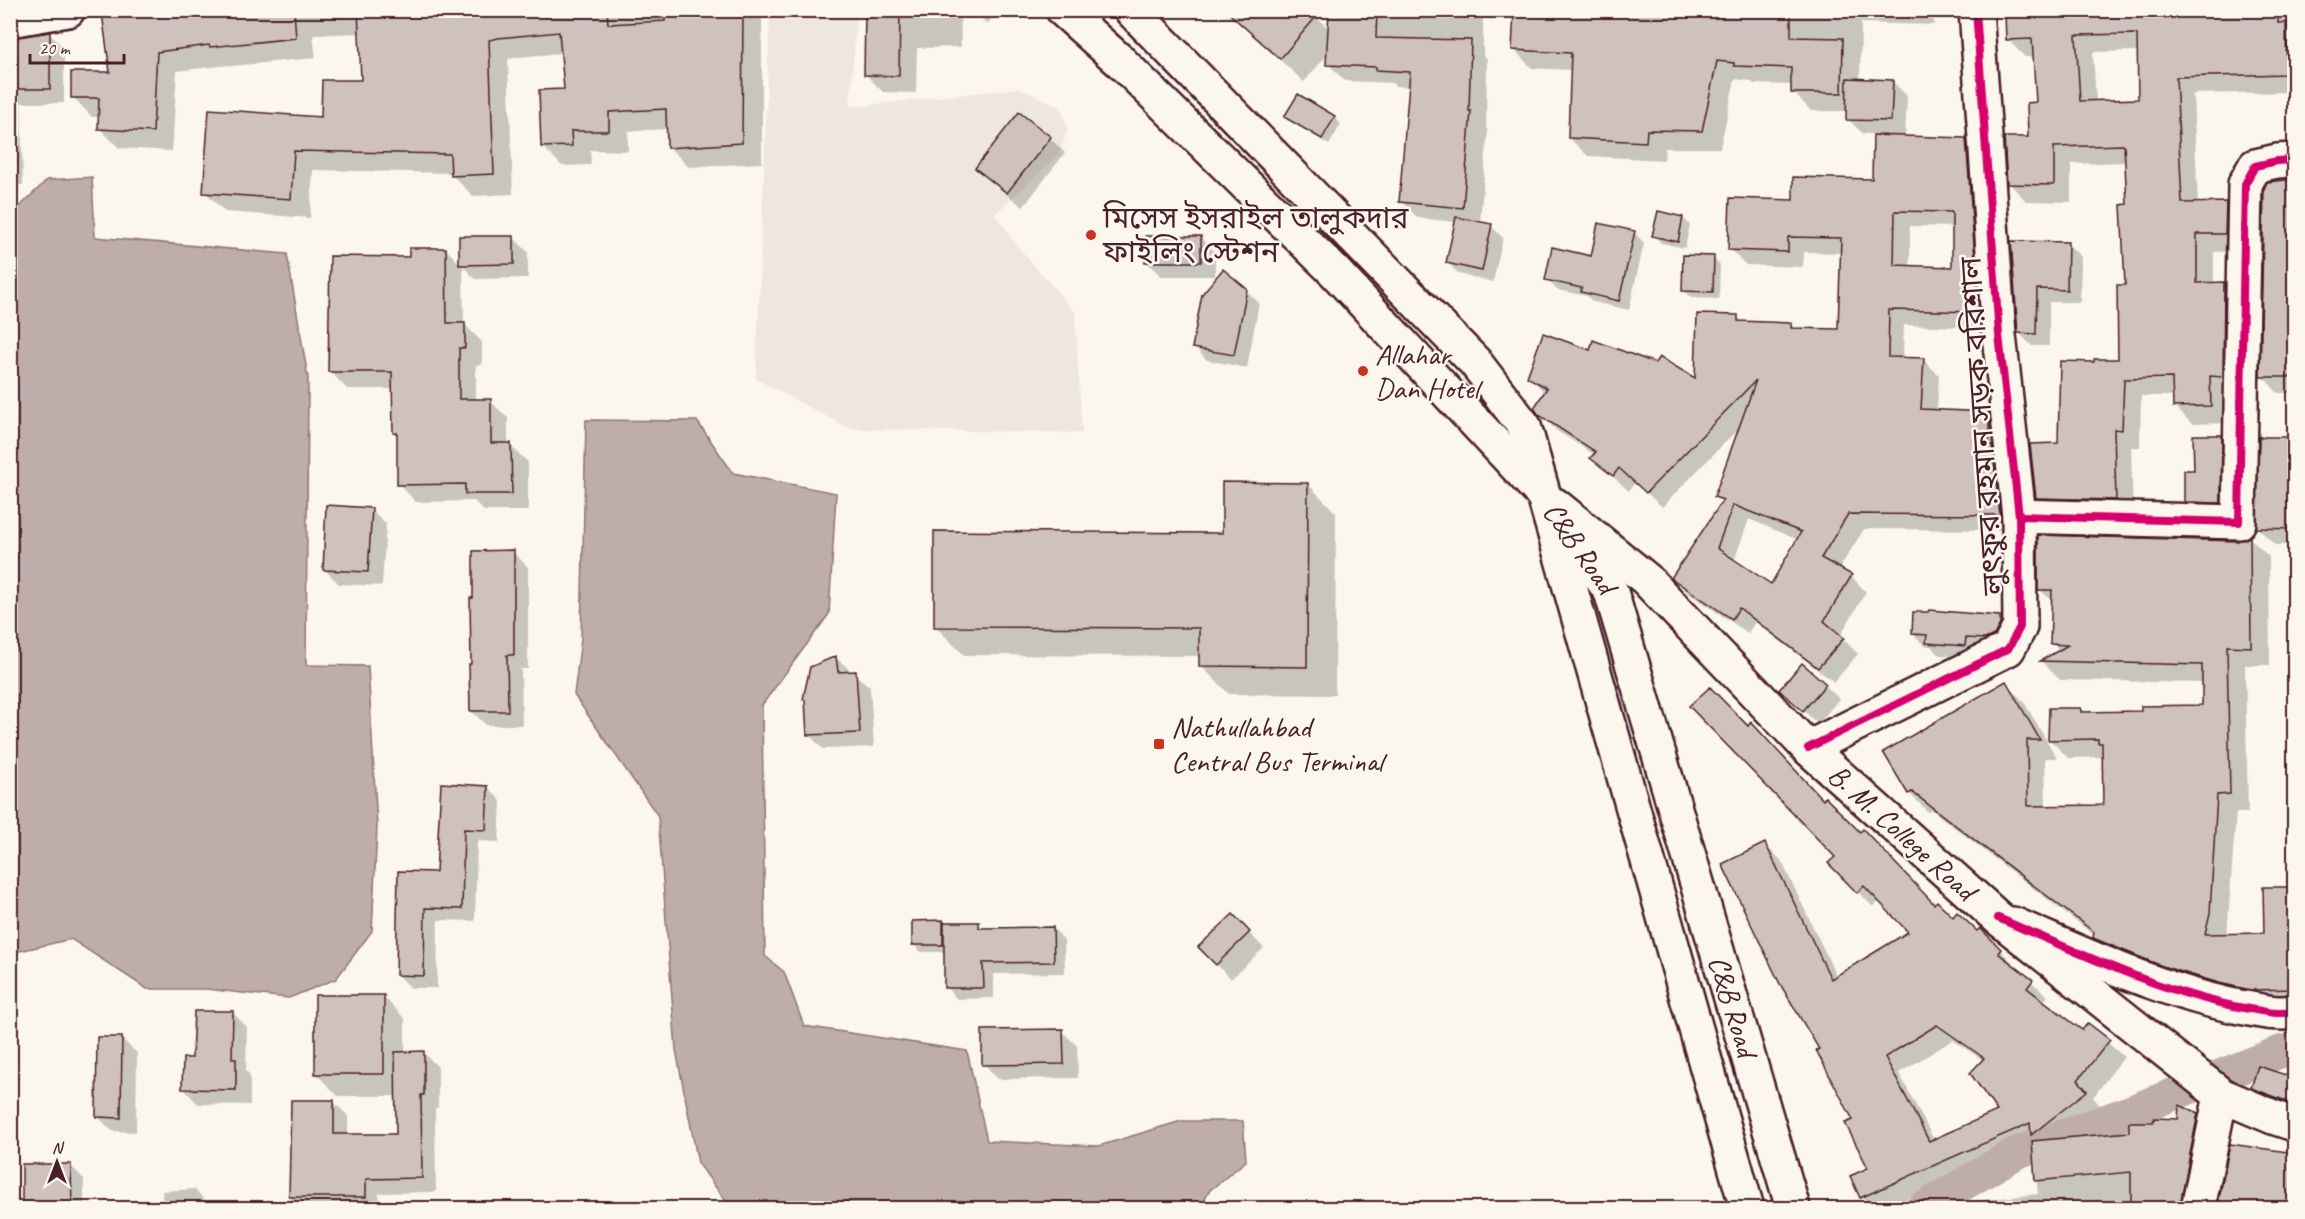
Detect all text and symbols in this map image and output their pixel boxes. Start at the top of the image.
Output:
scale bar [30,27,124,65]
text: 20 m [39,37,72,59]
place label: মিসেস ইসরাইল তালুকদার ফাইলিং স্টেশন [1102,199,1409,271]
marker: মিসেস ইসরাইল তালুকদার ফাইলিং স্টেশন [1084,228,1098,242]
street label: লুৎফুর রহমান সড়ক বরিশাল [1951,255,2013,597]
place label: Allahar Dan Hotel [1375,335,1483,407]
marker: Allahar Dan Hotel [1356,364,1370,378]
street label: C&B Road [1535,494,1628,604]
place label: Nathullahbad Central Bus Terminal [1171,708,1388,780]
marker: Nathullahbad Central Bus Terminal [1152,737,1166,751]
street label: B. M. College Road [1820,756,1987,911]
street label: C&B Road [1700,951,1767,1065]
north arrow [27,1132,87,1192]
text: N [52,1138,65,1158]

